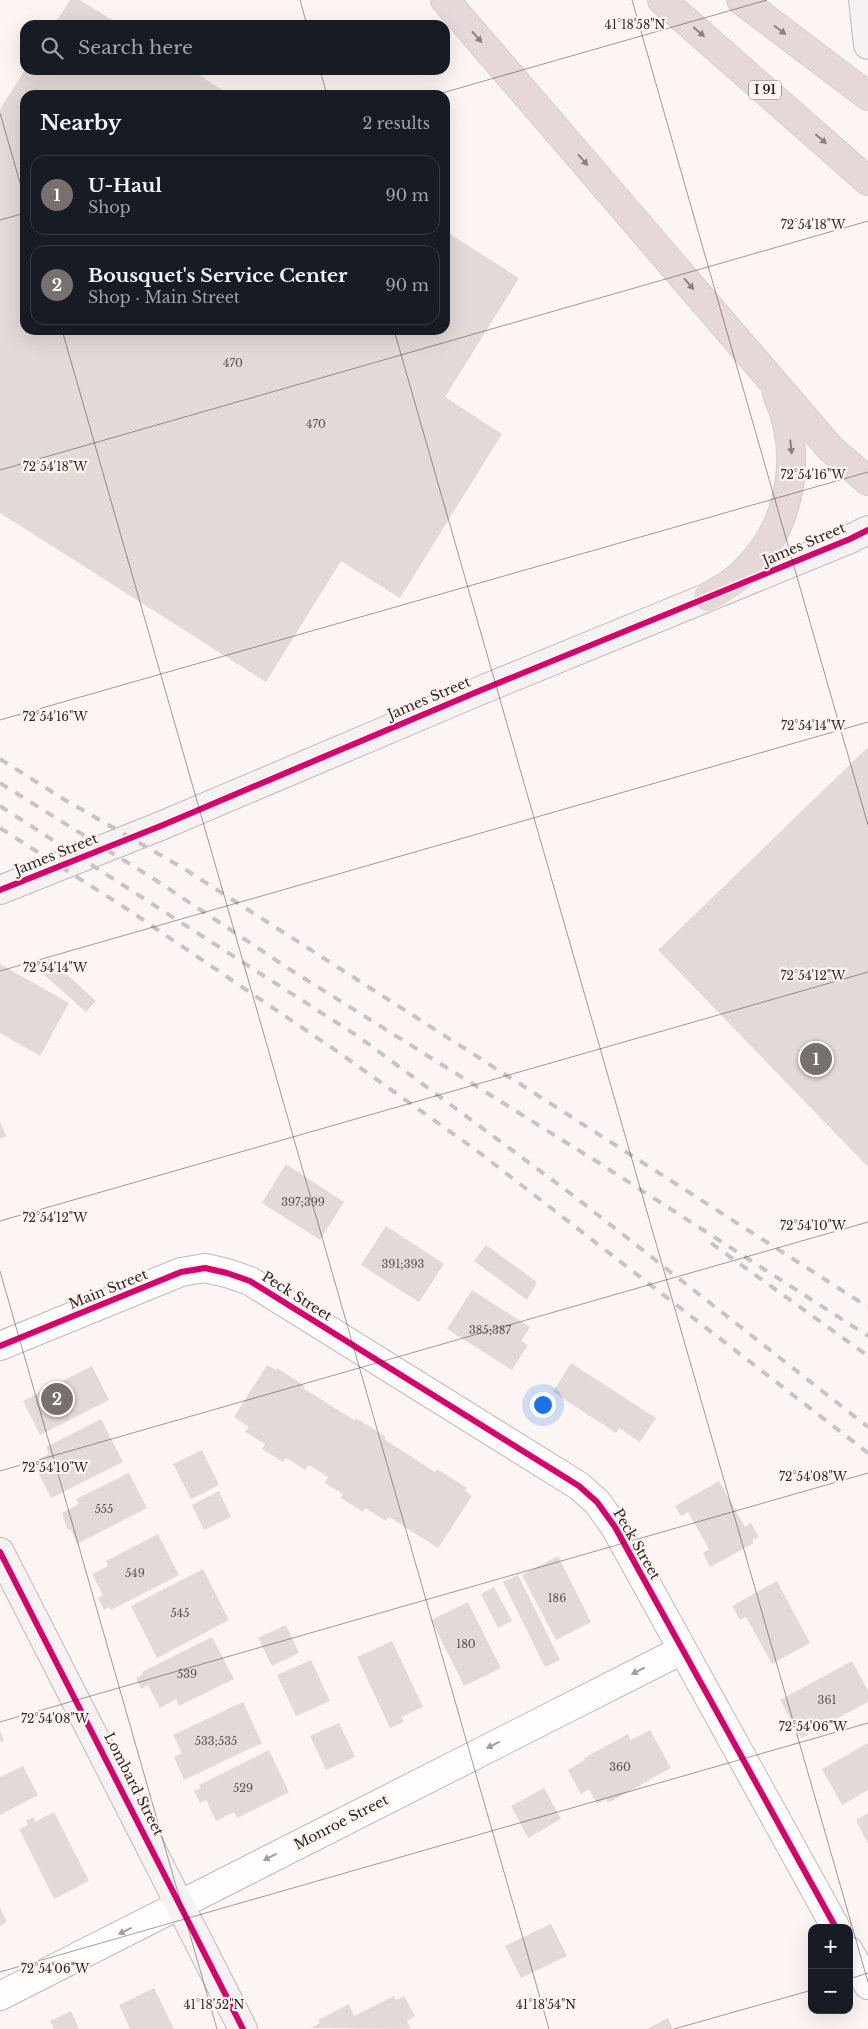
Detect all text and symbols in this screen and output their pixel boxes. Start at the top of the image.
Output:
text: 41°18'58"N [605,17,666,32]
search box [20,20,450,75]
one-way arrow [773,24,786,35]
one-way arrow [692,26,704,38]
one-way arrow [471,31,482,43]
icon: search [38,34,66,62]
text: Search here [78,36,193,59]
road number: I 91 [749,80,781,100]
text: Nearby [40,110,121,136]
text: 2 results [362,113,430,133]
one-way arrow [814,134,827,145]
one-way arrow [577,154,589,166]
text: U-Haul [88,174,162,197]
text: 1 [54,185,60,205]
text: 90 m [386,185,429,205]
text: Shop [88,197,131,217]
text: 72°54'18"W [781,217,846,232]
text: Bousquet's Service Center [88,264,348,287]
text: 2 [52,275,62,295]
text: 90 m [386,275,429,295]
one-way arrow [683,277,695,289]
text: Shop · Main Street [88,287,240,307]
house number: 470 [223,356,243,370]
house number: 470 [306,417,326,431]
one-way arrow [787,439,795,455]
text: 72°54'18"W [23,459,88,474]
text: 72°54'16"W [780,467,846,482]
street label: James Street [758,518,849,570]
street label: James Street [383,672,474,724]
text: 72°54'16"W [22,709,88,724]
text: 72°54'14"W [781,718,846,733]
street label: James Street [10,829,101,880]
text: 72°54'14"W [23,960,88,975]
text: 72°54'12"W [781,968,846,983]
pin: 1 [800,1040,832,1078]
house number: 397;399 [281,1195,325,1209]
text: 72°54'12"W [23,1210,88,1225]
text: 72°54'10"W [780,1218,847,1233]
house number: 391;393 [382,1257,425,1271]
street label: Main Street [66,1265,151,1313]
street label: Peck Street [259,1267,336,1325]
house number: 385;387 [469,1323,512,1337]
pin: 2 [41,1380,73,1418]
your location [530,1392,556,1418]
text: 72°54'10"W [22,1460,89,1475]
text: 72°54'08"W [779,1469,848,1484]
house number: 555 [95,1502,113,1516]
street label: Peck Street [609,1505,665,1583]
house number: 549 [125,1566,145,1580]
house number: 186 [548,1591,566,1605]
house number: 545 [171,1606,189,1620]
house number: 180 [456,1637,476,1651]
house number: 539 [177,1667,197,1681]
one-way arrow [631,1667,646,1676]
house number: 361 [818,1693,836,1707]
text: 72°54'08"W [21,1711,90,1726]
text: 72°54'06"W [779,1719,848,1734]
street label: Lombard Street [100,1729,168,1839]
house number: 533;535 [195,1734,237,1748]
one-way arrow [486,1741,501,1749]
house number: 360 [609,1760,631,1774]
house number: 529 [233,1781,253,1795]
street label: Monroe Street [291,1790,392,1854]
one-way arrow [263,1854,277,1862]
map controls [808,1924,853,2014]
button: + [808,1924,853,1969]
one-way arrow [118,1927,133,1935]
text: 72°54'06"W [21,1961,90,1976]
button: − [808,1969,853,2014]
text: 41°18'52"N [184,1997,245,2012]
text: 41°18'54"N [516,1997,576,2012]

